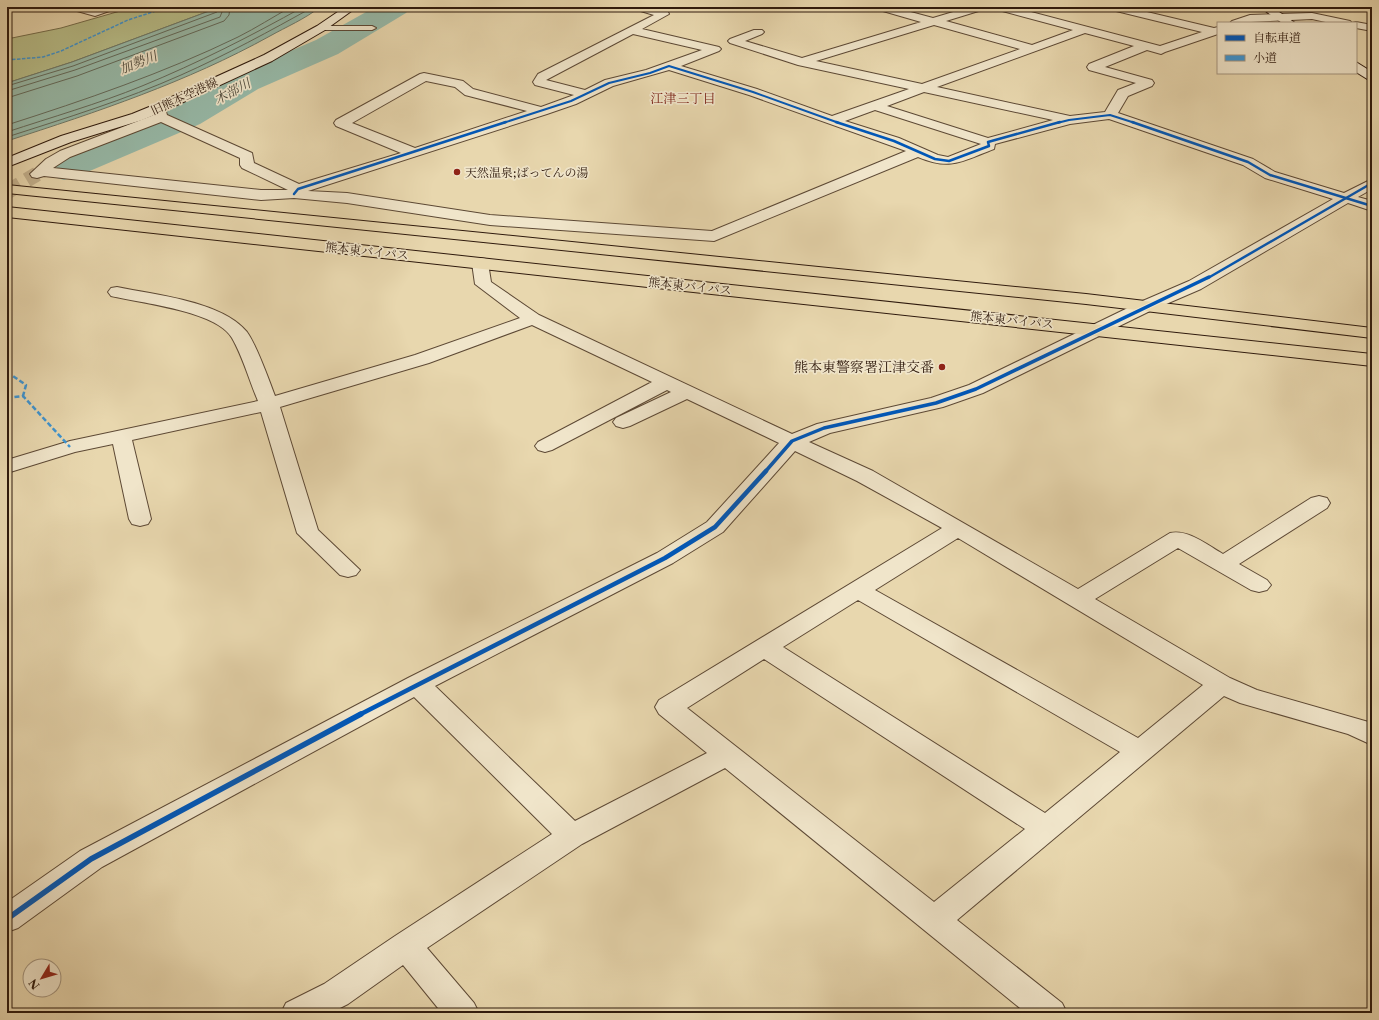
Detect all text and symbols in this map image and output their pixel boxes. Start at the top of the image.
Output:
legend [1217,22,1357,74]
text: 自転車道 [1253,30,1301,45]
water label: 加勢川 [117,47,161,77]
text: 小道 [1253,50,1277,65]
street label: 旧熊本空港線 [148,74,220,118]
water label: 木部川 [211,74,255,107]
district label: 江津三丁目 [650,90,716,106]
place label: 天然温泉;ばってんの湯 [465,165,588,180]
marker: 天然温泉;ばってんの湯 [452,167,462,177]
street label: 熊本東バイパス [325,239,409,263]
street label: 熊本東バイパス [648,274,732,298]
street label: 熊本東バイパス [970,308,1054,332]
place label: 熊本東警察署江津交番 [794,358,934,376]
marker: 熊本東警察署江津交番 [937,362,947,372]
north arrow [22,958,62,998]
text: N [25,976,43,992]

